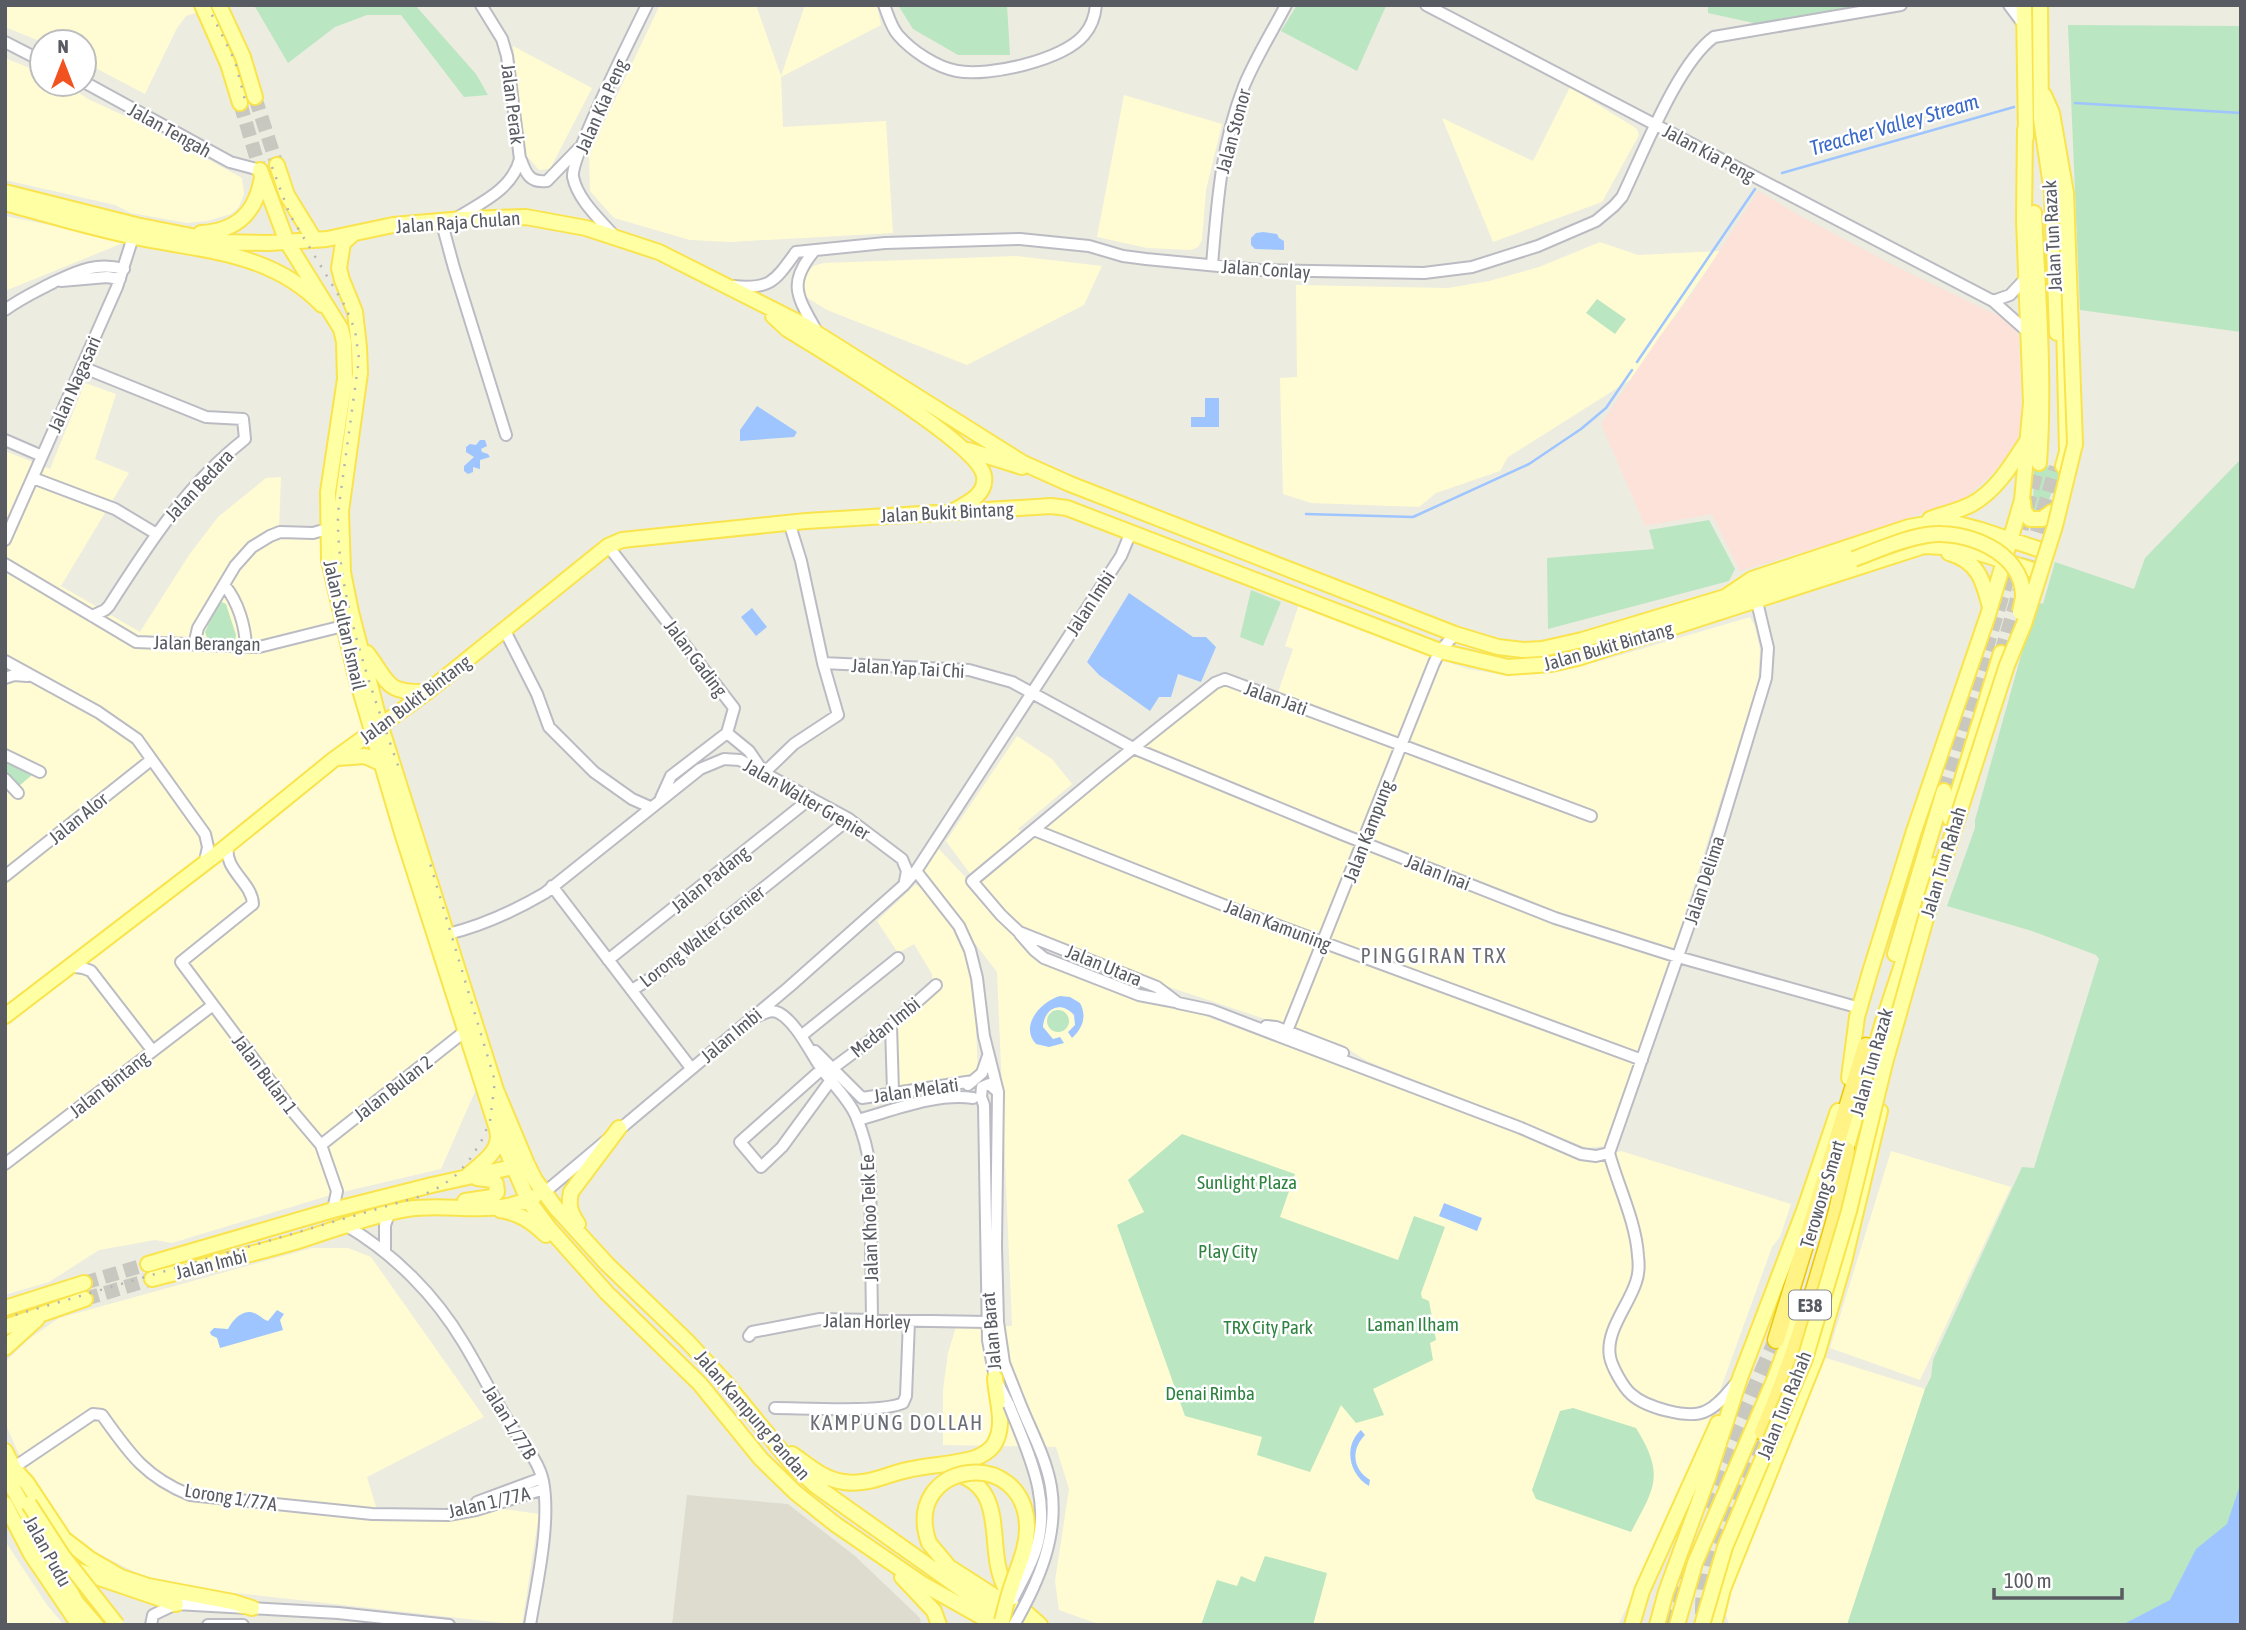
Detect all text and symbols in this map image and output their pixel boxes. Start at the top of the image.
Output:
north arrow [28,28,98,98]
text: N [57,35,69,57]
street label: Jalan Kia Peng [570,55,632,157]
street label: Jalan Perak [497,63,529,146]
street label: Jalan Stonor [1211,86,1255,176]
water label: Treacher Valley Stream [1807,88,1981,160]
street label: Jalan Tengah [125,98,215,162]
street label: Jalan Kia Peng [1659,120,1759,187]
street label: Jalan Tun Razak [2038,179,2066,292]
street label: Jalan Raja Chulan [395,207,521,237]
street label: Jalan Conlay [1221,255,1311,283]
street label: Jalan Nagasari [43,333,105,435]
street label: Jalan Bedara [160,445,238,525]
street label: Jalan Bukit Bintang [880,497,1015,526]
street label: Jalan Sultan Ismail [319,558,371,692]
street label: Jalan Imbi [1061,567,1119,639]
street label: Jalan Gading [660,615,732,701]
street label: Jalan Bukit Bintang [1541,617,1676,675]
street label: Jalan Berangan [153,631,261,655]
street label: Jalan Bukit Bintang [355,650,476,748]
street label: Jalan Yap Tai Chi [851,654,965,682]
street label: Jalan Jati [1242,676,1310,720]
street label: Jalan Walter Grenier [740,754,874,844]
street label: Jalan Kampung [1338,776,1398,885]
street label: Jalan Alor [44,787,112,848]
street label: Jalan Tun Rahah [1916,804,1970,920]
street label: Jalan Delima [1679,833,1729,927]
street label: Jalan Padang [667,840,754,917]
street label: Jalan Inai [1402,850,1474,894]
street label: Lorong Walter Grenier [635,880,769,991]
street label: Jalan Kamuning [1222,895,1335,956]
street label: Jalan Utara [1063,940,1145,990]
district label: PINGGIRAN TRX [1361,943,1507,967]
street label: Medan Imbi [846,992,924,1062]
street label: Jalan Imbi [696,1003,766,1067]
street label: Jalan Tun Razak [1845,1005,1897,1119]
street label: Jalan Bulan 1 [228,1030,302,1118]
street label: Jalan Bintang [65,1046,154,1122]
street label: Jalan Bulan 2 [349,1051,437,1125]
street label: Jalan Melati [872,1073,960,1107]
street label: Terowong Smart [1795,1137,1849,1251]
street label: Jalan Khoo Teik Ee [856,1154,882,1282]
park label: Sunlight Plaza [1197,1171,1297,1193]
park label: Play City [1198,1240,1258,1262]
street label: Jalan Imbi [173,1245,249,1283]
road number: E38 [1789,1290,1831,1320]
street label: Jalan Barat [977,1291,1005,1371]
street label: Jalan Horley [823,1309,911,1333]
park label: Laman Ilham [1367,1313,1459,1335]
park label: TRX City Park [1223,1316,1313,1338]
street label: Jalan Kampung Pandan [691,1346,815,1484]
street label: Jalan Tun Rahah [1752,1348,1816,1462]
street label: Jalan 1/77B [479,1381,541,1463]
park label: Denai Rimba [1165,1382,1255,1404]
district label: KAMPUNG DOLLAH [810,1410,984,1434]
street label: Lorong 1/77A [183,1479,279,1515]
street label: Jalan 1/77A [446,1482,533,1522]
street label: Jalan Pudu [20,1512,76,1590]
scale bar [1994,1556,2122,1600]
text: 100 m [2004,1568,2052,1592]

